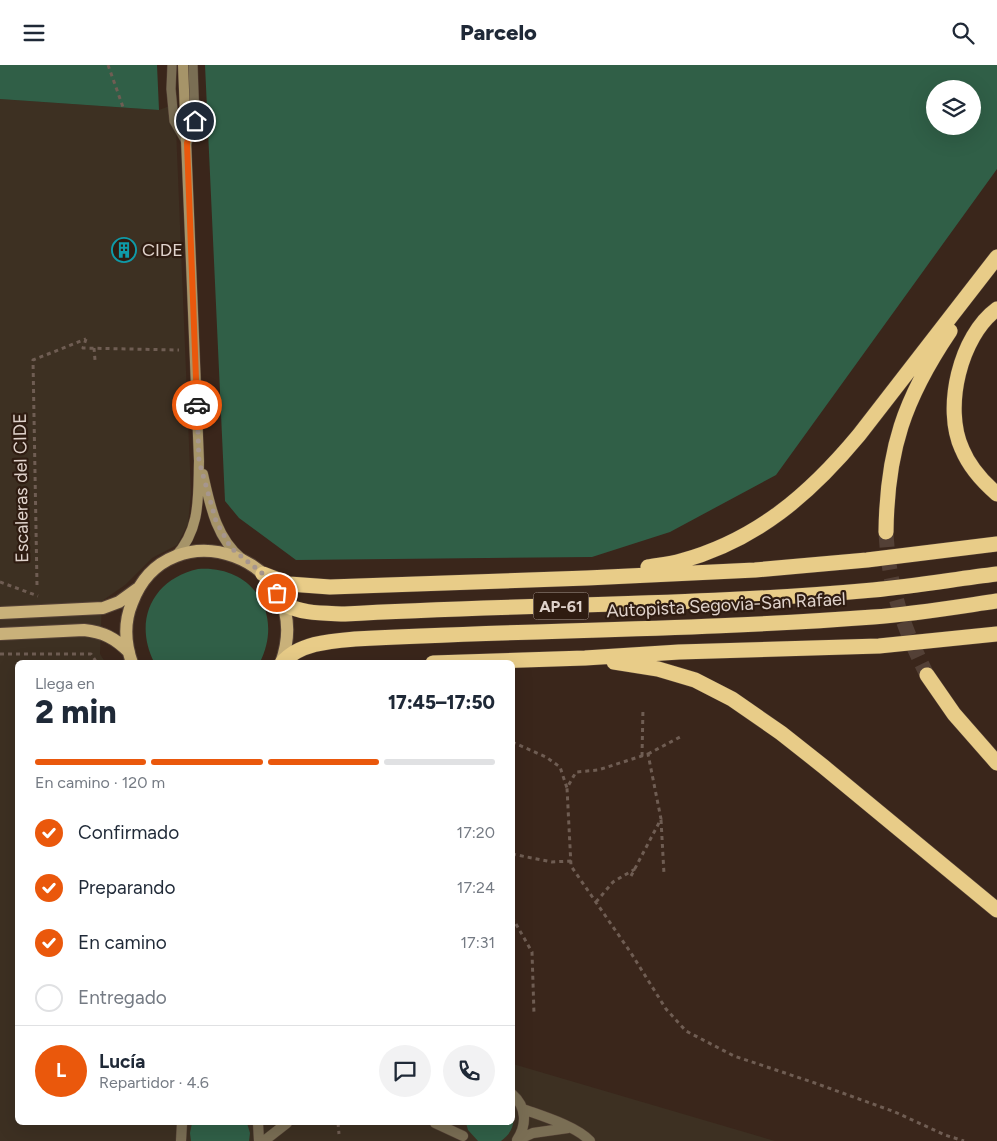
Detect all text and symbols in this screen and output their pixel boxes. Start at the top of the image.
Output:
icon: menu [20,19,48,47]
text: Parcelo [460,19,537,46]
icon: search [949,19,977,47]
map controls [926,80,981,135]
button: layers [926,80,981,135]
pin [174,100,216,142]
icon: home [181,107,209,135]
building icon: CIDE [111,237,137,263]
place label: CIDE [142,239,183,261]
courier [172,380,222,430]
icon: car [183,391,211,419]
street label: Escaleras del CIDE [9,413,33,563]
pin [256,572,298,614]
icon: bag [263,579,291,607]
street label: Autopista Segovia-San Rafael [606,588,846,622]
road number: AP-61 [534,593,588,619]
text: Llega en [35,674,95,693]
text: 17:45–17:50 [388,691,495,714]
text: 2 min [35,693,117,731]
text: En camino · 120 m [35,773,165,792]
icon: check [35,819,63,847]
text: Confirmado [78,821,179,844]
text: 17:20 [457,823,495,842]
icon: check [35,874,63,902]
text: Preparando [78,876,176,899]
text: 17:24 [457,878,495,897]
icon: check [35,929,63,957]
text: En camino [78,931,167,954]
text: 17:31 [460,933,495,952]
text: Entregado [78,986,167,1009]
button: chat [379,1045,431,1097]
button: phone [443,1045,495,1097]
text: Lucía [99,1050,145,1073]
text: L [56,1059,66,1082]
text: Repartidor · 4.6 [99,1073,209,1092]

